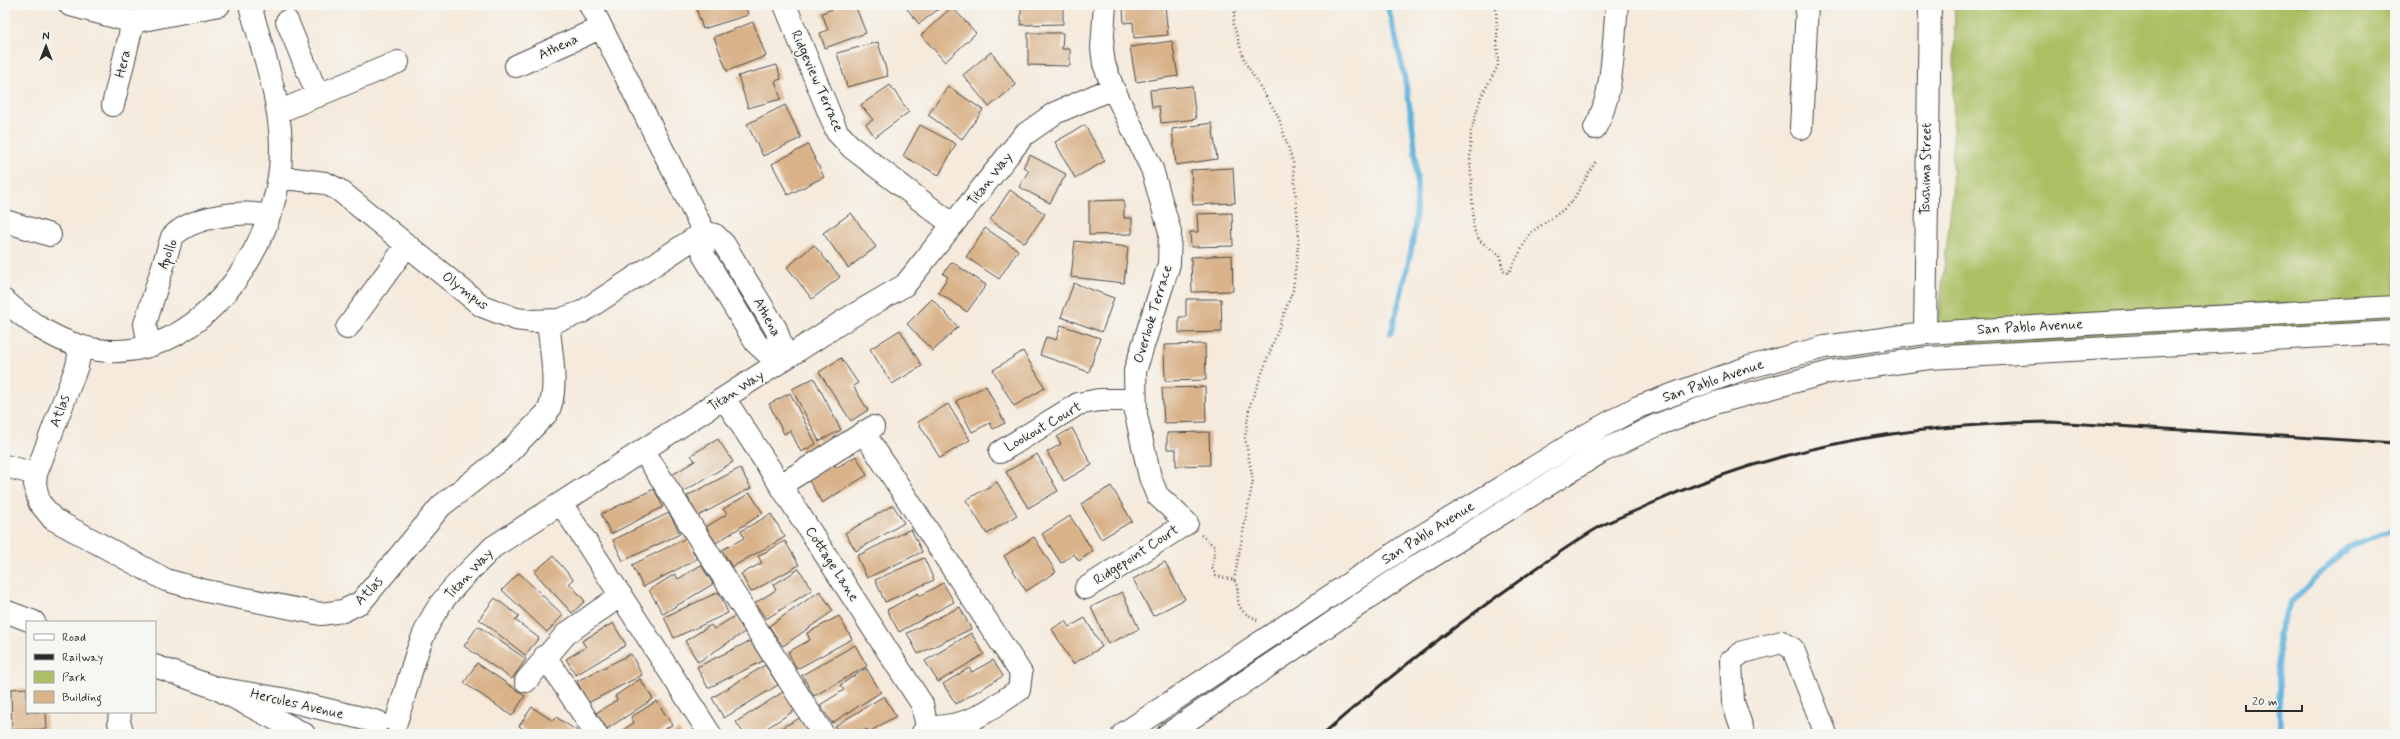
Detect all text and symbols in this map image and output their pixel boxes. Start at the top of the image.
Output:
north arrow [26,26,66,66]
street label: Ridgeview Terrace [786,28,847,135]
text: N [42,30,50,44]
street label: Athena [535,30,581,64]
street label: Hera [111,48,135,80]
street label: Tsushima Street [1916,123,1936,215]
street label: Titan Way [963,149,1017,209]
street label: Apollo [154,236,183,272]
street label: Overlook Terrace [1129,262,1177,365]
street label: Olympus [438,268,492,314]
street label: Athena [749,294,785,340]
street label: San Pablo Avenue [1977,315,2083,339]
street label: San Pablo Avenue [1660,355,1766,407]
street label: Titan Way [705,366,767,416]
street label: Atlas [46,392,74,430]
street label: Lookout Court [1001,398,1085,456]
street label: San Pablo Avenue [1378,497,1478,569]
street label: Ridgepoint Court [1090,521,1183,590]
street label: Cottage Lane [801,523,863,605]
street label: Titan Way [441,545,497,603]
street label: Atlas [351,572,387,609]
legend [26,621,156,713]
text: Road [62,630,86,646]
text: Railway [62,650,104,666]
text: Park [62,670,86,686]
street label: Hercules Avenue [249,685,345,723]
scale bar [2246,687,2302,713]
text: Building [62,690,102,707]
text: 20 m [2252,694,2278,710]

